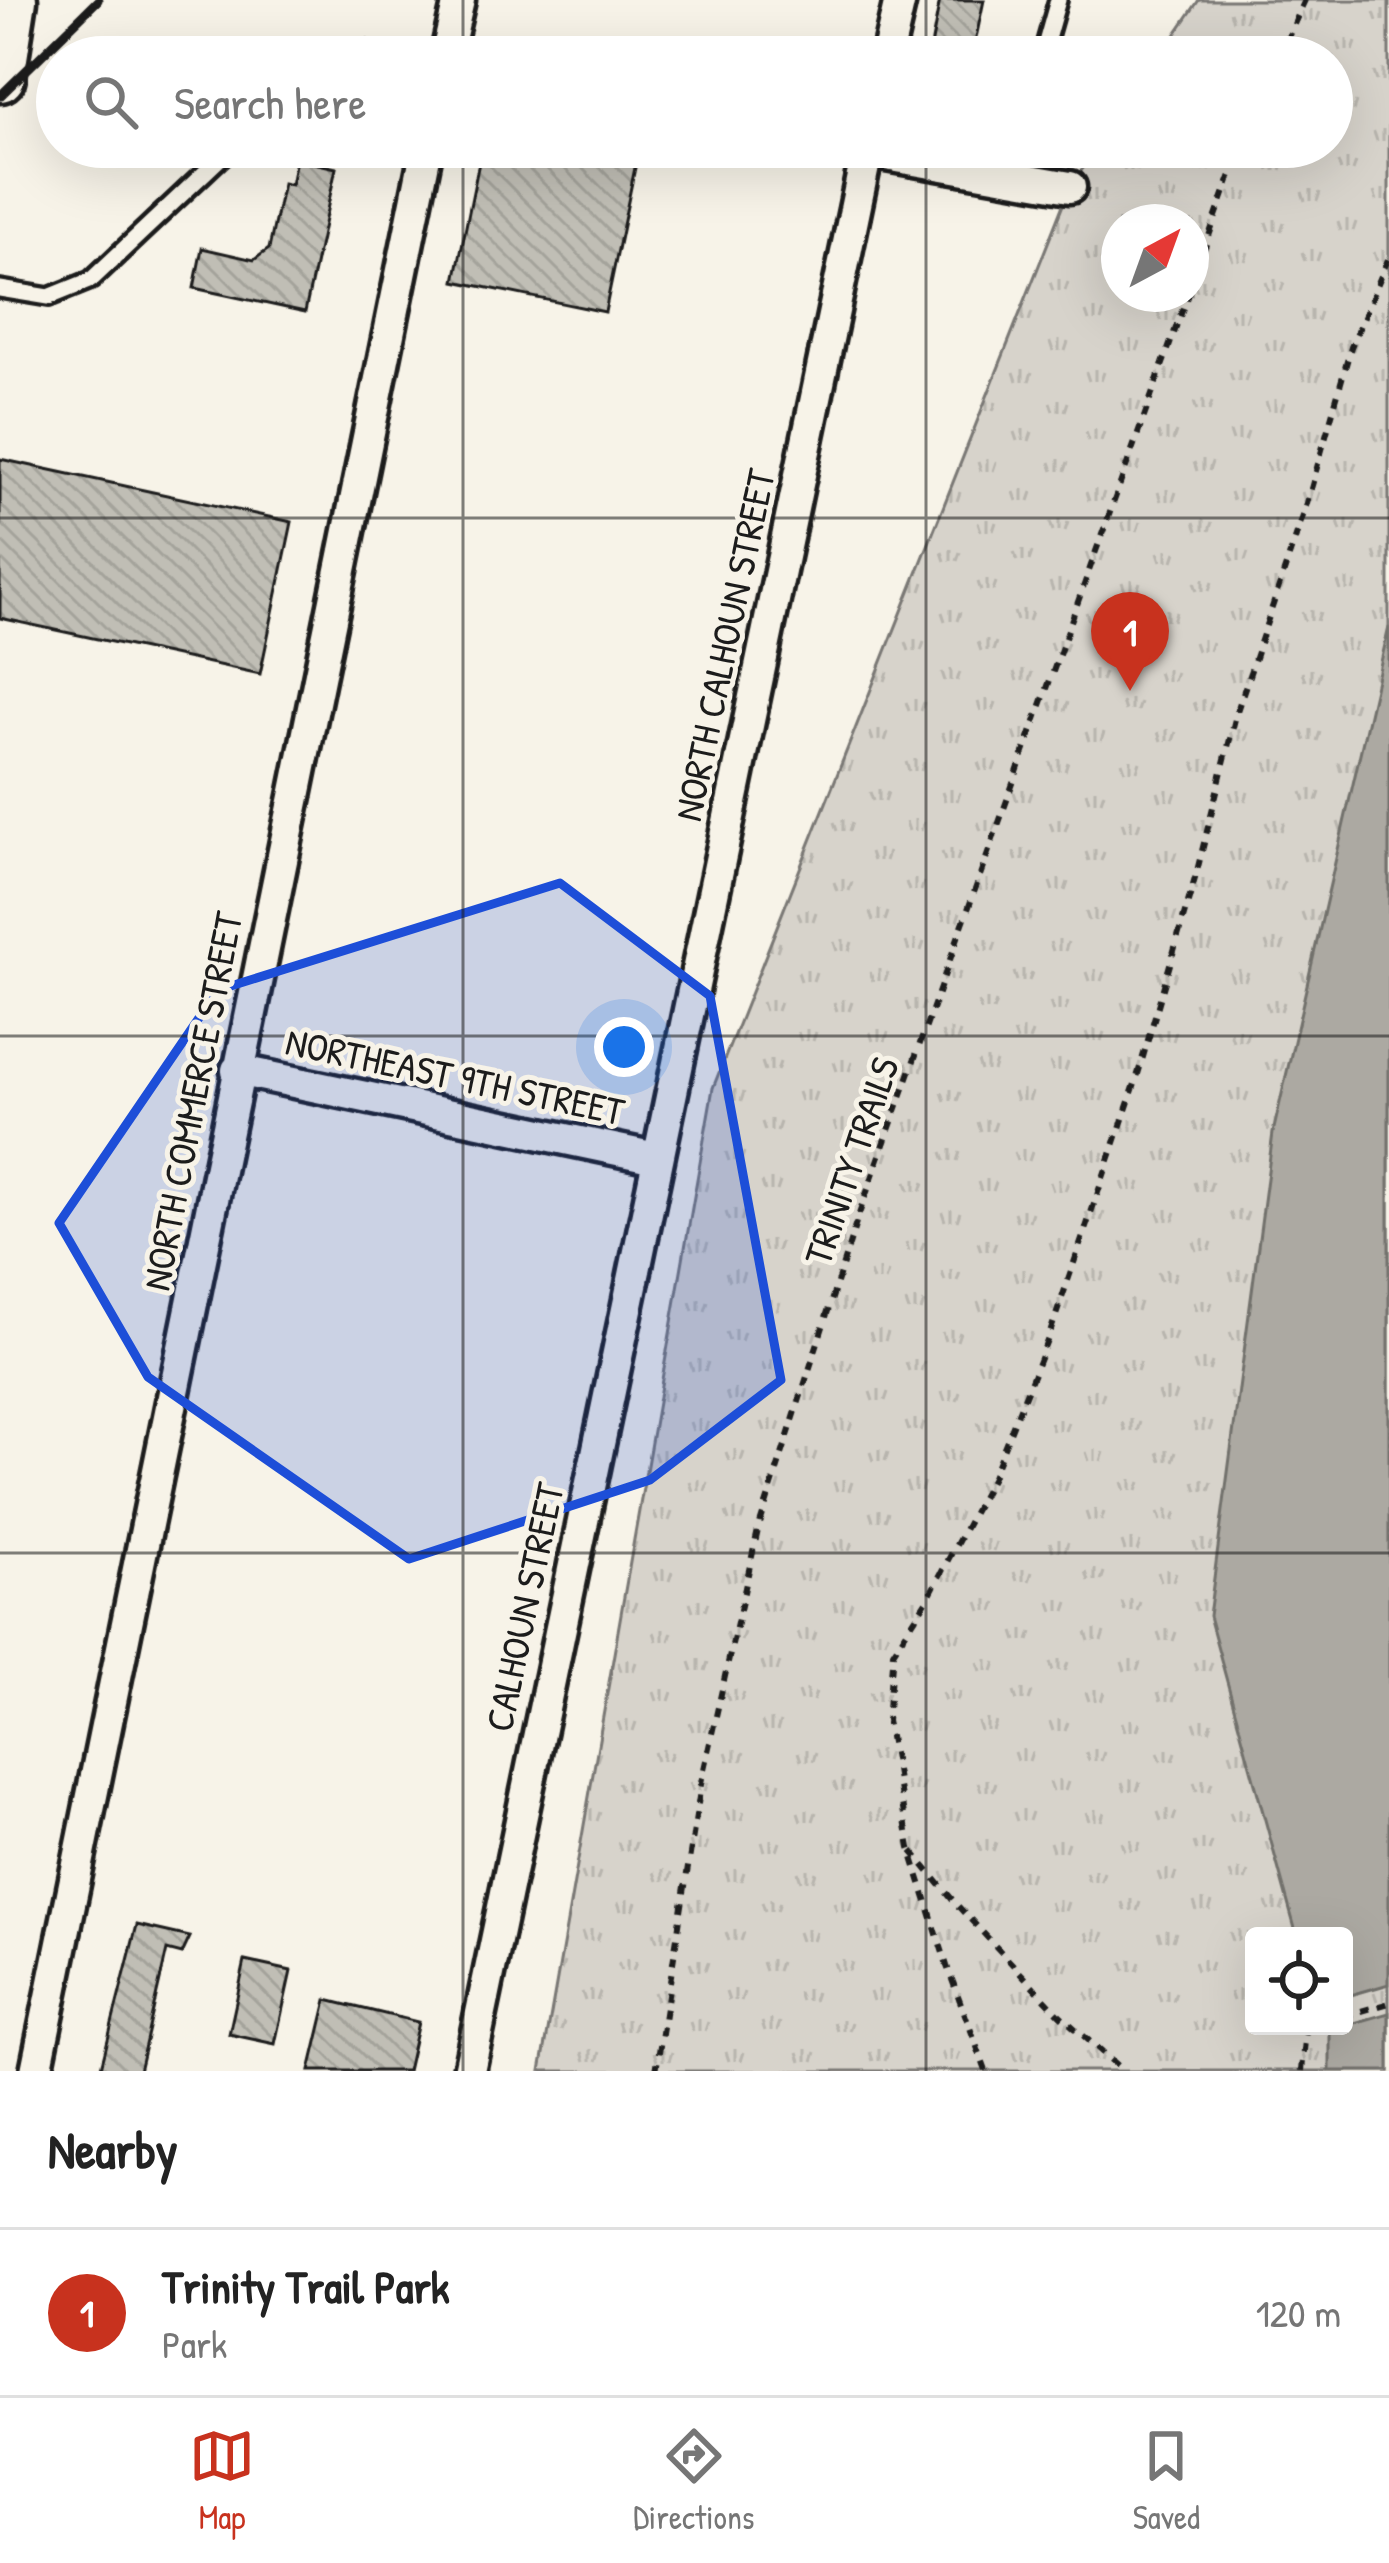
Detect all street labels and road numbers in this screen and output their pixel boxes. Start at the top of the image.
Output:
street label: NORTH CALHOUN STREET [660,463,787,826]
street label: NORTH COMMERCE STREET [129,907,254,1295]
street label: NORTHEAST 9TH STREET [281,1014,630,1137]
street label: TRINITY TRAILS [790,1050,911,1272]
street label: CALHOUN STREET [471,1477,576,1736]

